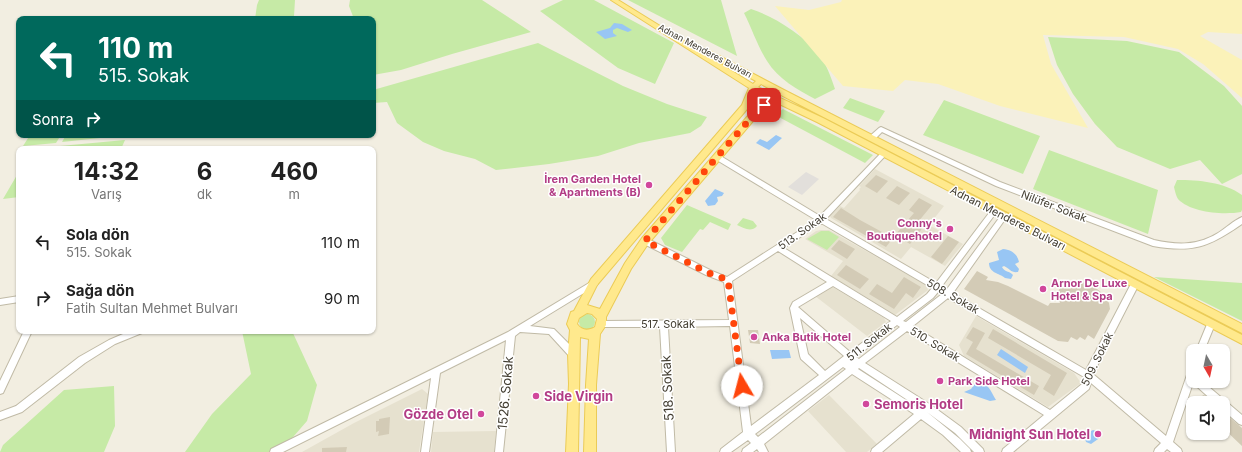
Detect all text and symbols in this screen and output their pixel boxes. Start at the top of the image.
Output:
street label: Adnan Menderes Bulvarı [657,21,754,80]
text: 110 m [98,31,173,65]
icon: left [32,32,84,84]
text: 515. Sokak [98,65,189,86]
pin [747,88,781,122]
icon: arrive [753,94,775,116]
icon: right [82,108,104,130]
text: Sonra [32,110,74,129]
text: 14:32 [74,157,139,186]
text: 6 [197,157,212,186]
text: 460 [270,157,318,186]
place label: İrem Garden Hotel & Apartments (B) [544,172,641,199]
marker: İrem Garden Hotel & Apartments (B) [644,180,654,190]
street label: Adnan Menderes Bulvarı [948,183,1068,253]
text: Varış [91,186,122,202]
text: dk [197,186,212,202]
text: m [288,186,300,202]
street label: Nilüfer Sokak [1019,187,1089,225]
street label: 513. Sokak [775,209,829,253]
place label: Conny's Boutiquehotel [867,216,942,243]
marker: Conny's Boutiquehotel [945,224,955,234]
text: Sola dön [66,225,129,244]
icon: left [32,231,54,253]
text: 110 m [321,233,360,252]
text: 515. Sokak [66,244,132,260]
street label: 508. Sokak [924,275,982,317]
place label: Arnor De Luxe Hotel & Spa [1051,276,1128,303]
text: Sağa dön [66,281,134,300]
marker: Arnor De Luxe Hotel & Spa [1038,284,1048,294]
icon: right [32,287,54,309]
text: 90 m [324,289,360,308]
text: Fatih Sultan Mehmet Bulvarı [66,300,238,316]
street label: 517. Sokak [641,317,695,331]
street label: 511. Sokak [843,320,895,364]
street label: 510. Sokak [907,324,963,364]
place label: Anka Butik Hotel [762,330,851,344]
street label: 509. Sokak [1078,330,1116,388]
marker: Anka Butik Hotel [749,332,759,342]
north arrow [1186,344,1230,388]
map controls [1186,344,1230,440]
street label: 518. Sokak [657,355,677,421]
street label: 1526. Sokak [494,356,516,430]
position arrow [721,365,763,407]
place label: Park Side Hotel [948,374,1030,388]
marker: Park Side Hotel [935,376,945,386]
place label: Side Virgin [544,388,613,404]
marker: Side Virgin [531,391,541,401]
place label: Semoris Hotel [874,396,963,412]
button: sound [1186,396,1230,440]
marker: Semoris Hotel [861,399,871,409]
place label: Gözde Otel [403,406,473,422]
marker: Gözde Otel [476,409,486,419]
place label: Midnight Sun Hotel [969,426,1090,442]
marker: Midnight Sun Hotel [1093,429,1103,439]

